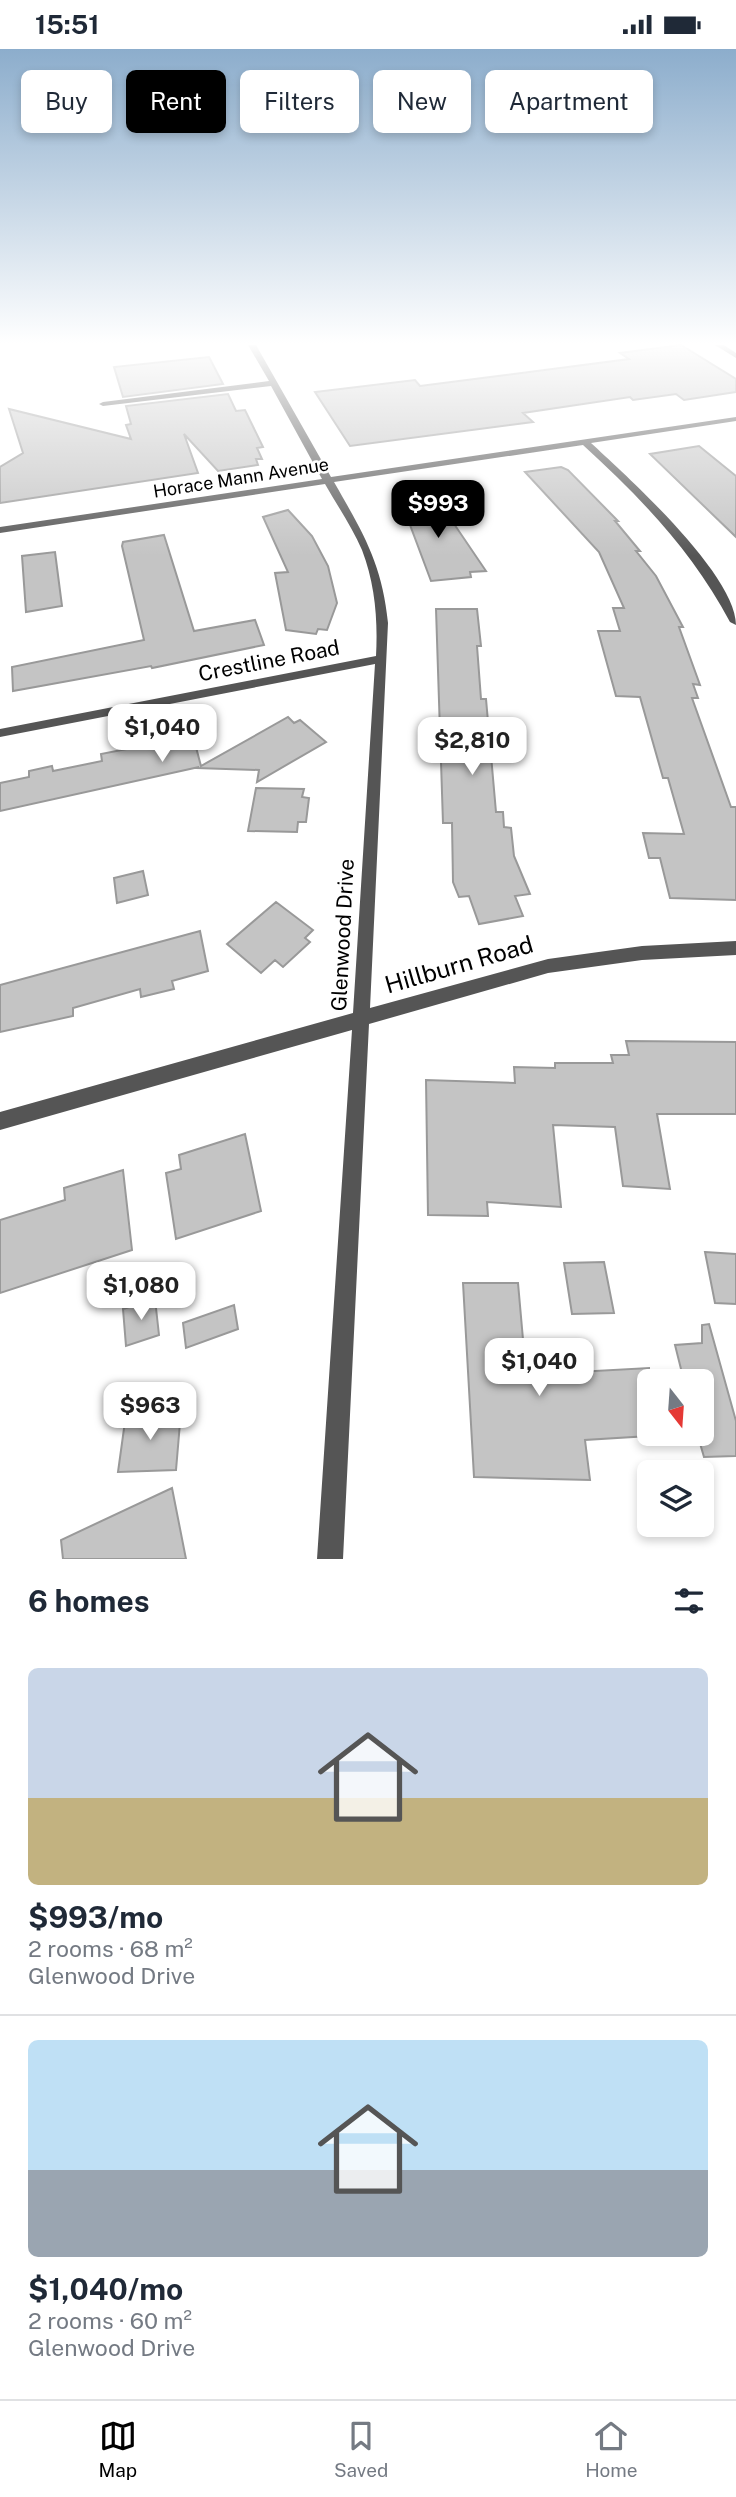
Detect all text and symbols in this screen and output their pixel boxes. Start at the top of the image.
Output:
text: 15:51 [35,9,99,40]
chip: Buy [21,70,112,133]
chip: Rent [126,70,226,133]
chip: Filters [240,70,359,133]
chip: New [373,70,471,133]
chip: Apartment [485,70,653,133]
street label: Horace Mann Avenue [152,453,330,502]
pin: $993 [397,481,479,540]
text: $993 [407,489,469,516]
street label: Crestline Road [196,635,342,686]
pin: $1,040 [105,705,219,764]
text: $1,040 [124,713,200,740]
pin: $2,810 [415,717,529,777]
text: $2,810 [434,726,510,753]
street label: Glenwood Drive [326,858,359,1012]
street label: Hillburn Road [381,930,536,999]
pin: $1,080 [84,1263,198,1322]
text: $1,080 [103,1271,179,1298]
pin: $1,040 [482,1339,596,1398]
text: $1,040 [501,1347,577,1374]
north arrow [637,1369,714,1445]
map controls [637,1369,714,1537]
pin: $963 [109,1383,191,1442]
text: $963 [119,1391,181,1418]
button: layers [637,1460,714,1537]
icon: filters [670,1582,708,1620]
text: 6 homes [28,1583,150,1619]
icon: home [305,1714,431,1840]
text: $993/mo [28,1899,163,1935]
text: 2 rooms · 68 m² [28,1935,193,1962]
text: Glenwood Drive [28,1962,195,1989]
icon: home [305,2086,431,2212]
text: $1,040/mo [28,2271,183,2307]
text: 2 rooms · 60 m² [28,2307,192,2334]
text: Glenwood Drive [28,2334,195,2361]
tab: Map [98,2417,137,2481]
tab: Saved [334,2417,388,2481]
tab: Home [585,2417,638,2481]

